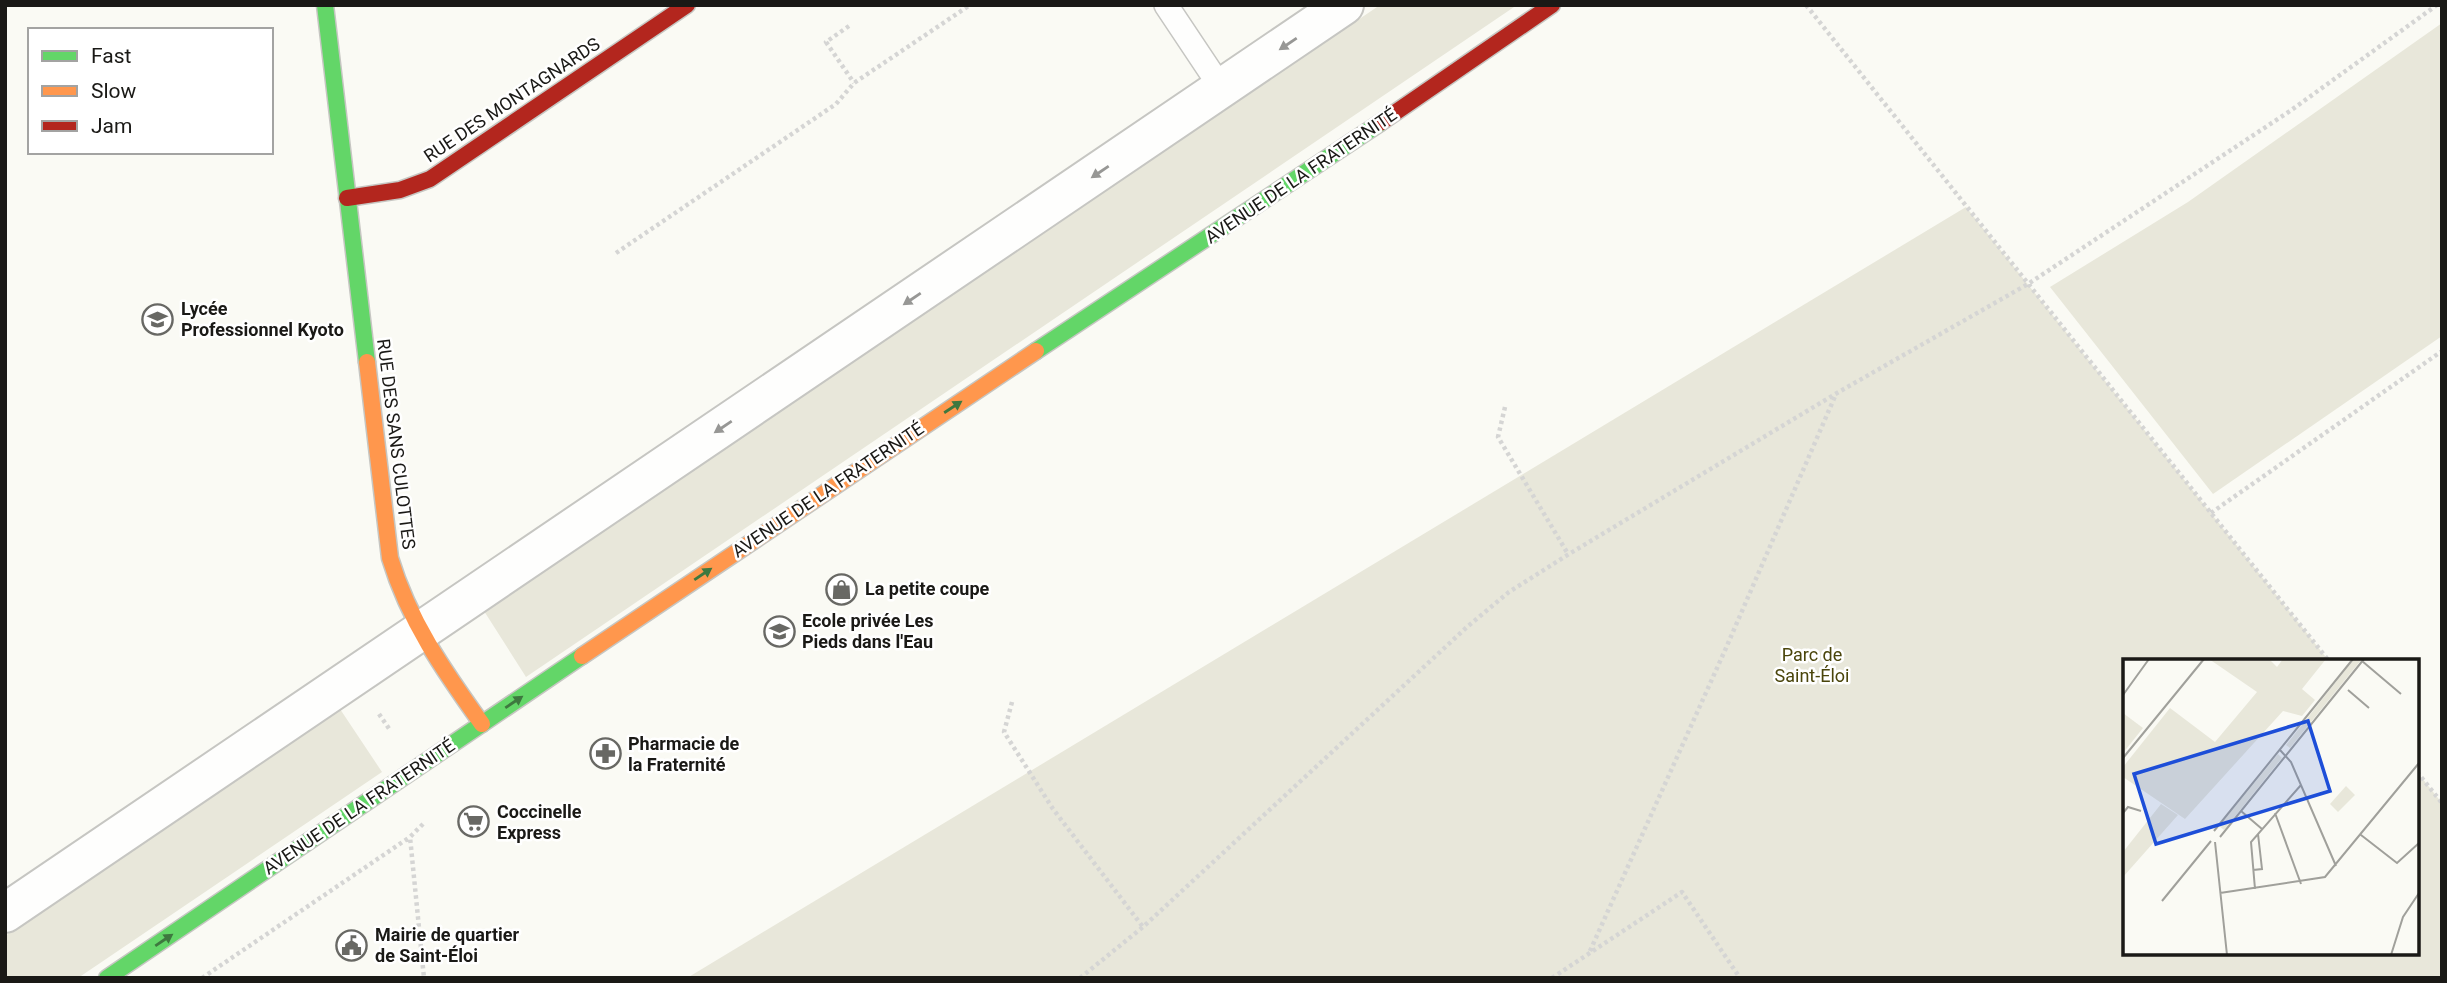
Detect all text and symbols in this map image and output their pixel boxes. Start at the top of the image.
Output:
legend [28,28,273,154]
street label: RUE DES MONTAGNARDS [420,33,604,166]
one-way arrow [1279,37,1297,51]
text: Fast [91,44,132,68]
text: Slow [91,79,137,103]
street label: AVENUE DE LA FRATERNITÉ [1201,104,1401,248]
text: Jam [91,114,132,138]
one-way arrow [1090,165,1110,178]
one-way arrow [902,292,921,305]
place label: Lycée Professionnel Kyoto [181,298,344,340]
school or university icon: Lycée Professionnel Kyoto [141,302,175,336]
street label: RUE DES SANS CULOTTES [373,337,420,551]
one-way arrow [943,400,962,413]
street label: AVENUE DE LA FRATERNITÉ [728,418,928,562]
one-way arrow [713,420,733,433]
one-way arrow [694,567,712,581]
shop icon: La petite coupe [825,572,859,606]
place label: La petite coupe [865,578,990,599]
place label: Ecole privée Les Pieds dans l'Eau [802,610,934,652]
school or university icon: Ecole privée Les Pieds dans l'Eau [762,614,796,648]
park label: Parc de Saint-Éloi [1775,644,1849,686]
inset map [2123,659,2419,955]
one-way arrow [505,696,524,709]
place label: Pharmacie de la Fraternité [628,733,740,775]
street label: AVENUE DE LA FRATERNITÉ [259,735,459,879]
pharmacy icon: Pharmacie de la Fraternité [588,737,622,771]
place label: Coccinelle Express [497,801,582,843]
supermarket icon: Coccinelle Express [457,805,491,839]
place label: Mairie de quartier de Saint-Éloi [375,924,520,966]
public building icon: Mairie de quartier de Saint-Éloi [335,928,369,962]
one-way arrow [154,933,174,946]

